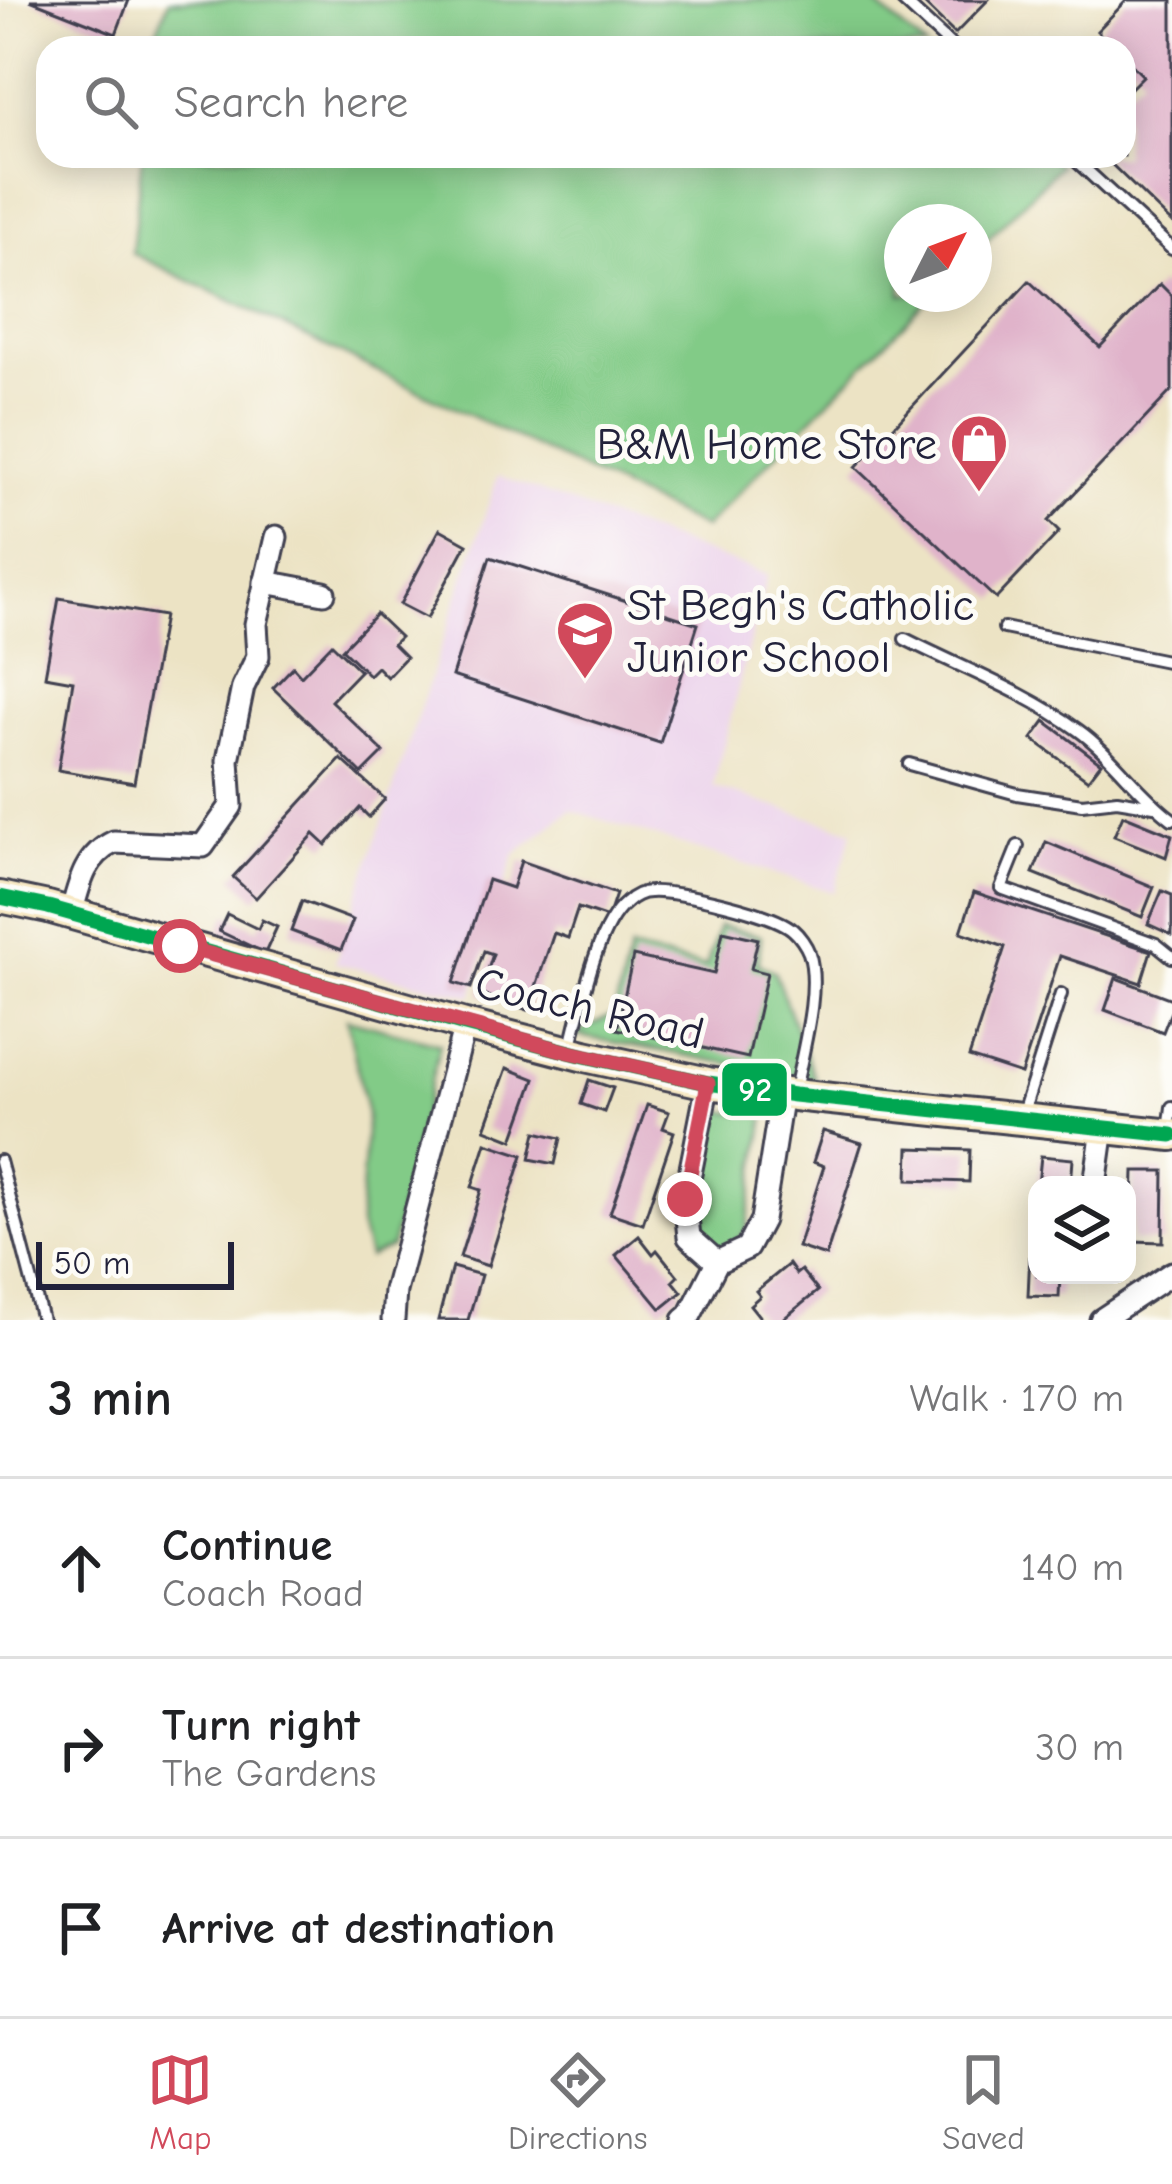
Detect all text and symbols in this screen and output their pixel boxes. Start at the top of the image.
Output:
search box [36,36,1136,168]
icon: search [78,69,144,135]
text: Search here [174,76,408,128]
north arrow [884,204,992,312]
shop icon: B&M Home Store [948,412,1010,494]
place label: B&M Home Store [596,418,937,470]
place label: St Begh's Catholic Junior School [627,579,974,683]
school or university icon: St Begh's Catholic Junior School [554,599,616,681]
route start [153,919,207,973]
street label: Coach Road [471,956,709,1059]
line badge: 92 [720,1061,789,1118]
text: 92 [738,1071,772,1109]
route end [658,1172,712,1226]
map controls [1028,1176,1136,1284]
button: layers [1028,1176,1136,1284]
scale bar [36,1236,234,1289]
text: 50 m [54,1244,130,1282]
text: 3 min [48,1369,172,1428]
text: Walk · 170 m [909,1376,1124,1421]
text: Continue [162,1519,332,1571]
icon: ahead [48,1535,114,1601]
text: 140 m [1021,1545,1124,1590]
text: Coach Road [162,1571,364,1616]
text: Turn right [162,1699,360,1751]
icon: right [48,1715,114,1781]
text: 30 m [1035,1725,1124,1770]
text: The Gardens [162,1751,376,1796]
icon: arrive [48,1895,114,1961]
text: Arrive at destination [162,1902,555,1954]
tab: Map [147,2047,213,2157]
tab: Directions [508,2047,648,2157]
tab: Saved [942,2047,1025,2157]

